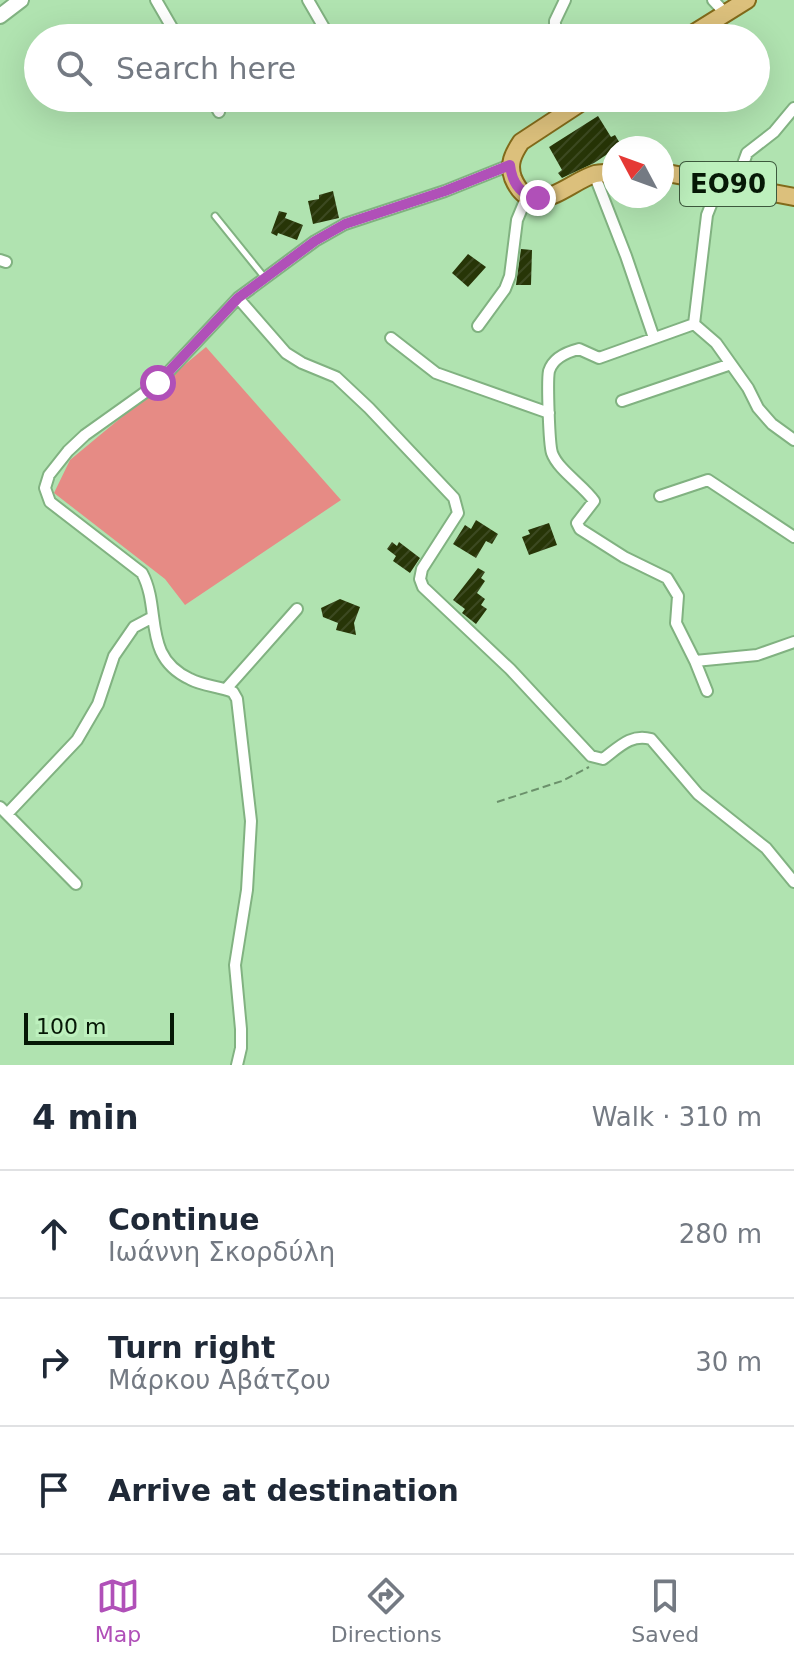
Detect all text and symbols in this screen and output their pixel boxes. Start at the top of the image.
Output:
search box [24,24,770,112]
icon: search [52,46,96,90]
text: Search here [116,51,296,86]
north arrow [602,136,674,208]
road number: ΕΟ90 [680,162,776,206]
route end [520,180,556,216]
route start [140,365,176,401]
scale bar [24,1009,174,1045]
text: 100 m [36,1014,106,1039]
text: 4 min [32,1097,139,1137]
text: Walk · 310 m [592,1102,762,1132]
text: Continue [108,1202,260,1237]
icon: ahead [32,1212,76,1256]
text: 280 m [679,1219,762,1249]
text: Ιωάννη Σκορδύλη [108,1237,335,1267]
text: Turn right [108,1330,275,1365]
icon: right [32,1340,76,1384]
text: 30 m [695,1347,762,1377]
text: Μάρκου Αβάτζου [108,1365,331,1395]
icon: arrive [32,1468,76,1512]
text: Arrive at destination [108,1473,459,1508]
tab: Map [95,1574,141,1647]
tab: Directions [331,1574,442,1647]
tab: Saved [631,1574,699,1647]

